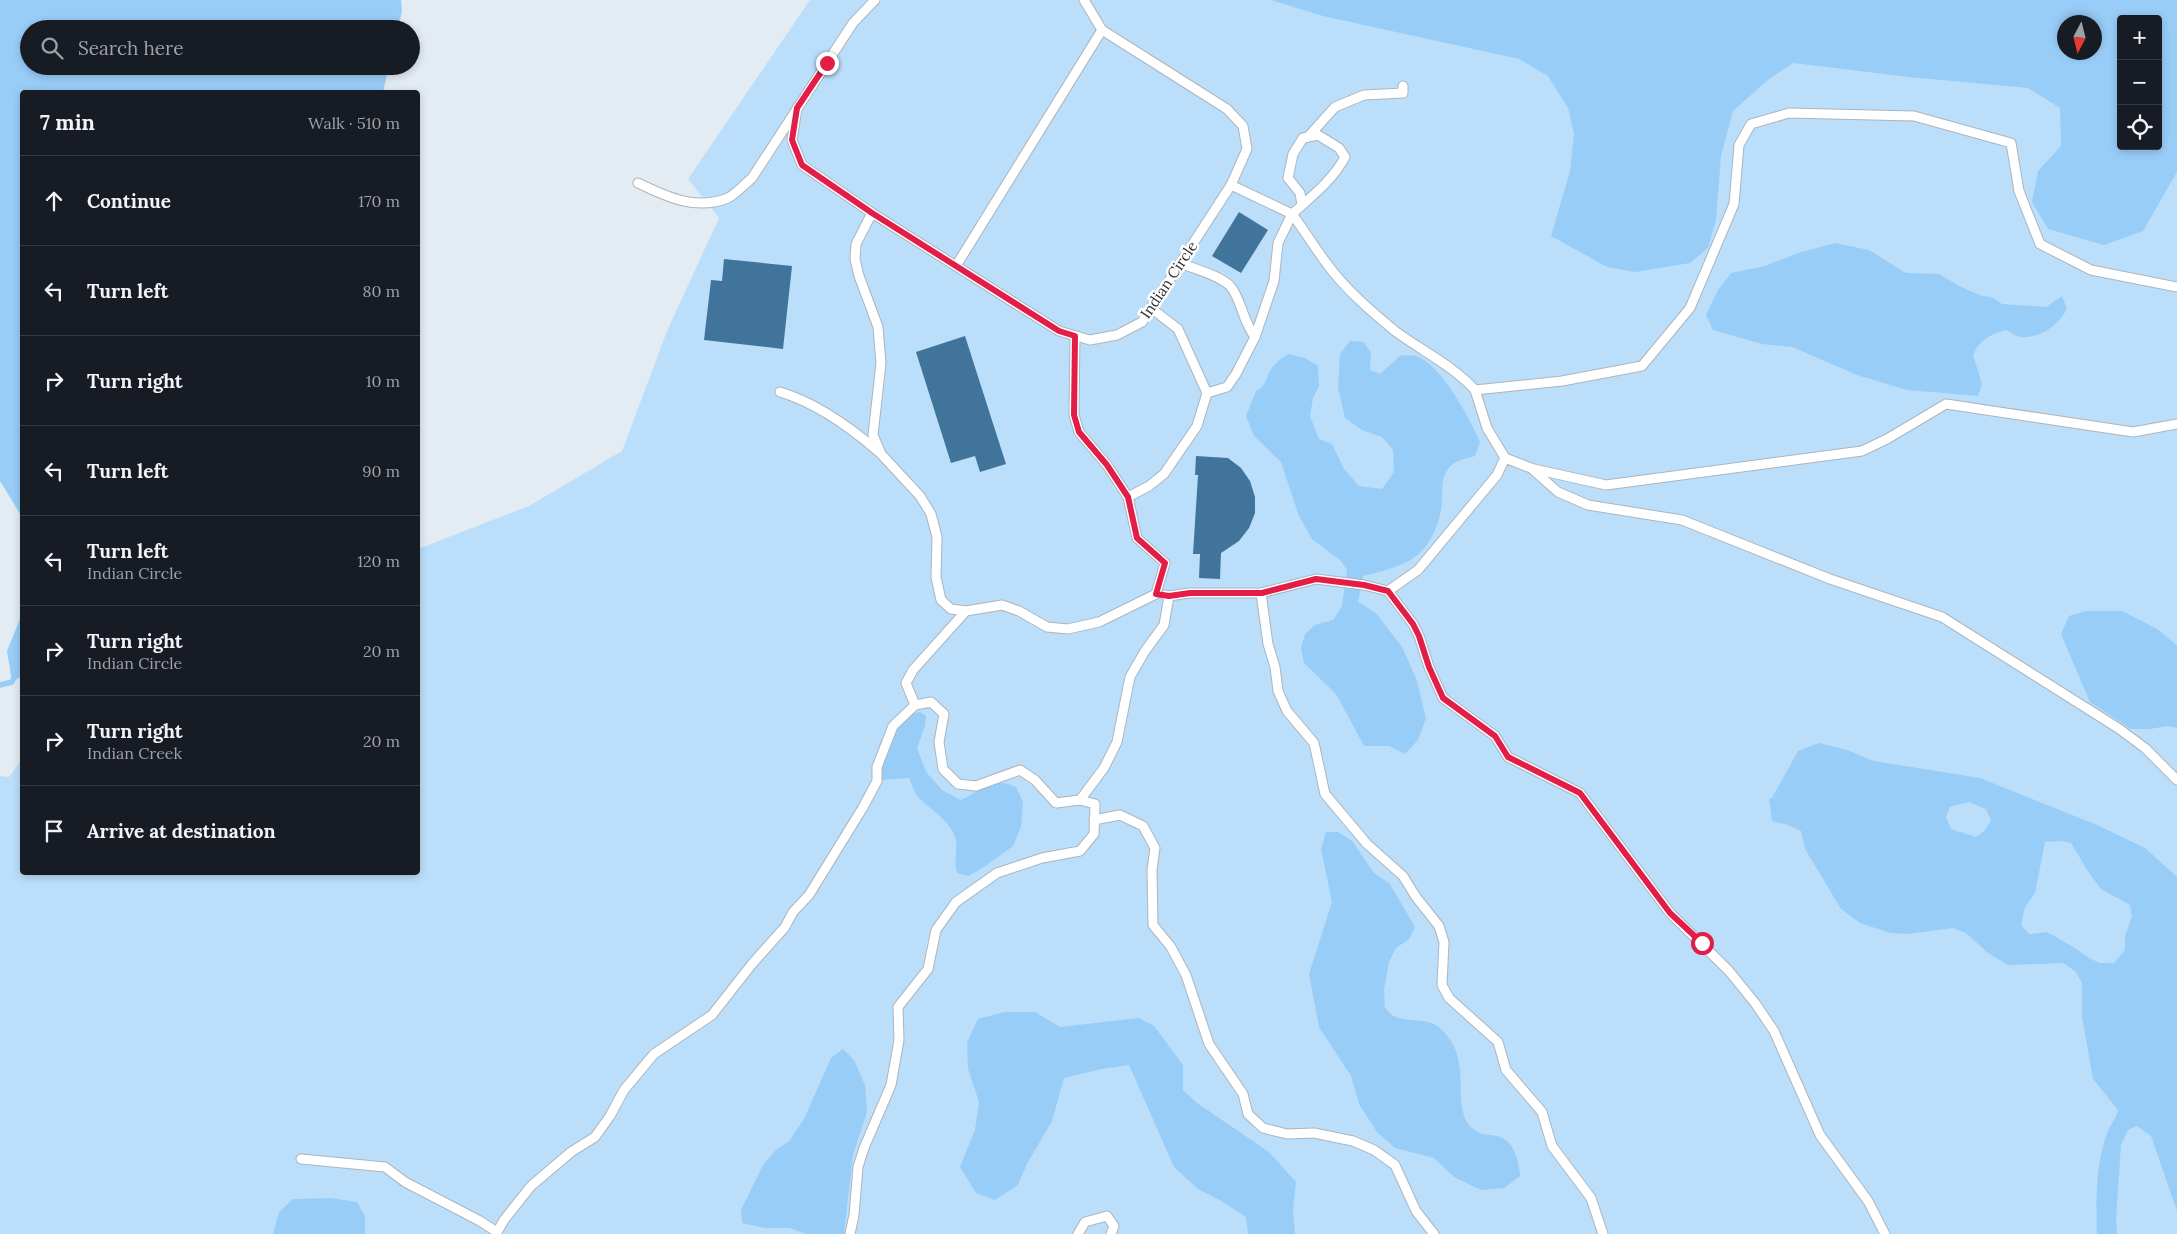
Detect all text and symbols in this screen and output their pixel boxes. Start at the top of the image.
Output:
north arrow [2057,15,2102,60]
map controls [2117,15,2162,150]
button: + [2117,15,2162,60]
search box [20,20,420,75]
icon: search [38,34,66,62]
text: Search here [78,36,184,60]
route end [816,52,839,75]
button: − [2117,60,2162,105]
button: locate [2117,105,2162,150]
text: 7 min [40,109,95,136]
text: Walk · 510 m [308,113,400,133]
icon: ahead [40,187,68,215]
text: Continue [87,189,171,213]
text: 170 m [358,191,400,211]
street label: Indian Circle [1136,237,1201,322]
icon: left [40,277,68,305]
text: Turn left [87,279,168,303]
text: 80 m [363,281,400,301]
icon: right [40,367,68,395]
text: Turn right [87,369,183,393]
text: 10 m [366,371,400,391]
icon: left [40,457,68,485]
text: Turn left [87,459,168,483]
text: 90 m [362,461,400,481]
text: Turn left [87,539,168,563]
icon: left [40,547,68,575]
text: 120 m [357,551,400,571]
text: Indian Circle [87,563,182,583]
text: Turn right [87,629,183,653]
icon: right [40,637,68,665]
text: 20 m [363,641,400,661]
text: Indian Circle [87,653,182,673]
text: Turn right [87,719,183,743]
icon: right [40,727,68,755]
text: 20 m [363,731,400,751]
text: Indian Creek [87,743,182,763]
icon: arrive [40,817,68,845]
text: Arrive at destination [87,819,276,843]
route start [1691,932,1714,955]

